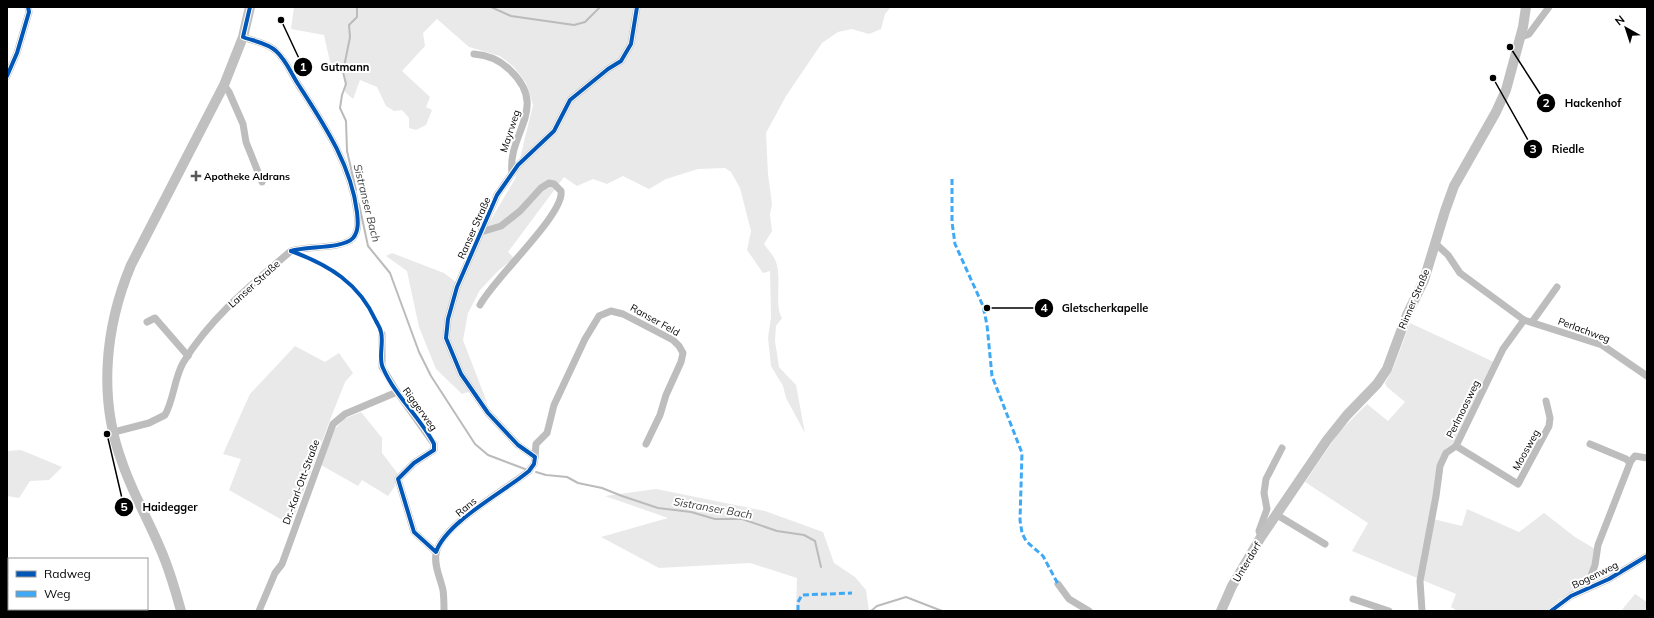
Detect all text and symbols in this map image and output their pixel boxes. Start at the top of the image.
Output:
north arrow [1606,8,1646,48]
text: N [1612,12,1627,28]
callout: Gutmann [293,55,378,78]
text: 1 [299,59,307,74]
text: Gutmann [321,60,369,74]
callout: Hackenhof [1536,92,1629,115]
text: 2 [1542,95,1550,110]
text: Hackenhof [1565,96,1622,110]
street label: Mayrweg [497,108,523,154]
callout: Riedle [1523,138,1592,161]
text: 3 [1529,141,1537,156]
text: Riedle [1552,142,1584,156]
water label: Sistranser Bach [351,163,383,243]
place label: Apotheke Aldrans [204,170,290,183]
marker: Apotheke Aldrans [191,171,201,181]
street label: Ranser Straße [455,195,493,261]
street label: Lanser Straße [225,257,283,311]
street label: Rinner Straße [1396,267,1432,331]
callout: Gletscherkapelle [1034,297,1156,320]
text: 4 [1040,300,1048,315]
street label: Ranser Feld [628,301,682,339]
text: Gletscherkapelle [1062,301,1148,315]
street label: Perlachweg [1556,315,1612,345]
street label: Perlmoosweg [1443,378,1483,440]
street label: Riggerweg [400,385,440,433]
street label: Moosweg [1509,427,1543,473]
street label: Dr.-Karl-Ott-Straße [280,438,322,526]
street label: Rans [453,494,479,520]
water label: Sistranser Bach [672,494,754,522]
callout: Haidegger [114,495,206,518]
text: 5 [120,499,128,514]
text: Haidegger [142,500,198,514]
street label: Unterdorf [1230,539,1264,584]
legend [8,558,148,610]
street label: Bogenweg [1570,558,1620,592]
text: Radweg [44,566,91,581]
text: Weg [44,586,70,601]

